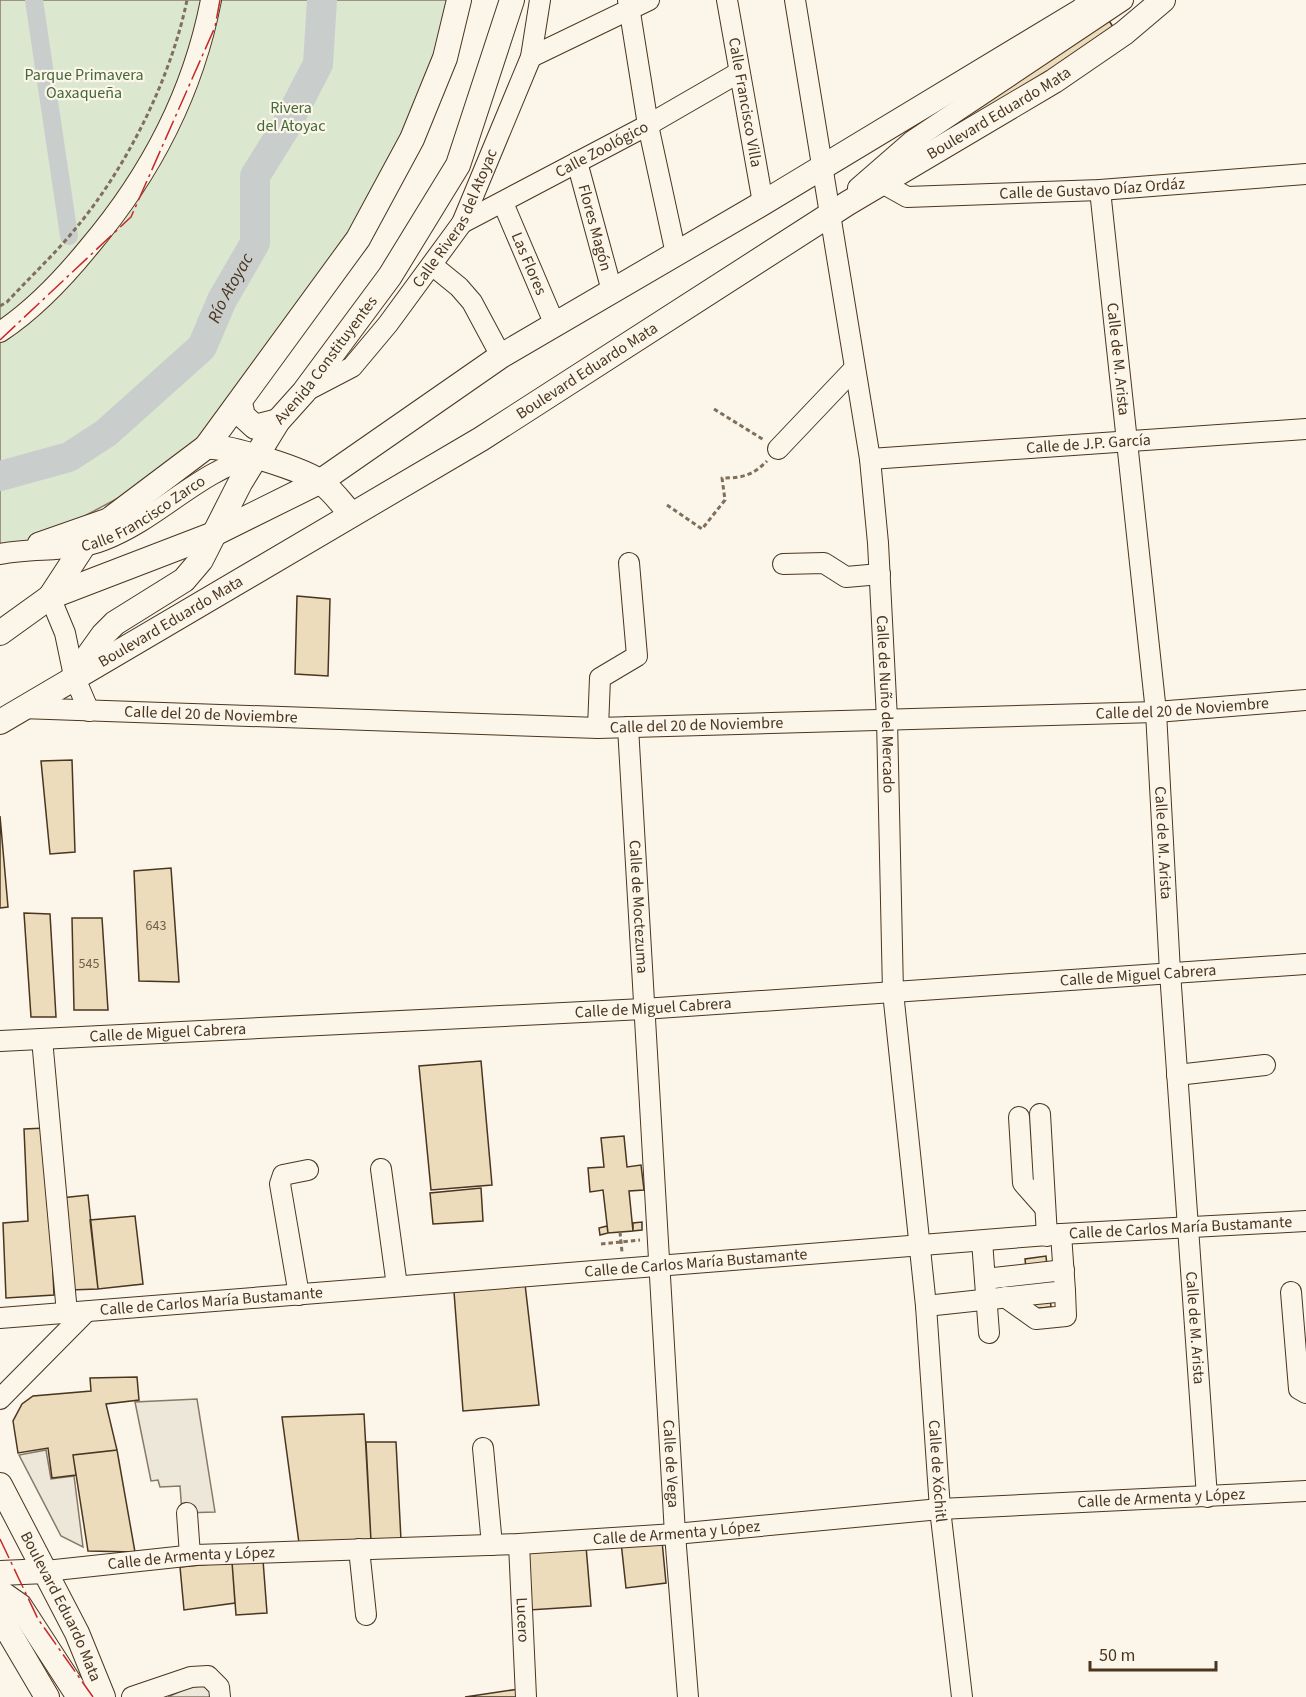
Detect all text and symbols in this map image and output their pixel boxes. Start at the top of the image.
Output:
street label: Calle Francisco Villa [723,36,767,169]
street label: Boulevard Eduardo Mata [923,62,1075,165]
park label: Parque Primavera Oaxaqueña [24,64,144,104]
park label: Rivera del Atoyac [257,97,325,137]
street label: Calle Zoológico [551,116,652,183]
street label: Calle Riveras del Atoyac [407,145,503,292]
street label: Calle de Gustavo Díaz Ordáz [999,172,1186,205]
street label: Flores Magón [573,182,617,273]
street label: Las Flores [506,229,552,299]
water label: Río Atoyac [201,248,259,327]
street label: Avenida Constituyentes [269,291,383,429]
street label: Calle de M. Arista [1101,302,1135,416]
street label: Boulevard Eduardo Mata [512,317,662,425]
street label: Calle de J.P. García [1025,429,1152,459]
street label: Calle Francisco Zarco [79,470,210,557]
street label: Boulevard Eduardo Mata [94,570,247,673]
street label: Calle de Nuño del Mercado [871,615,900,794]
street label: Calle del 20 de Noviembre [1095,692,1270,725]
street label: Calle del 20 de Noviembre [124,701,298,729]
street label: Calle del 20 de Noviembre [610,712,784,739]
street label: Calle de M. Arista [1149,786,1177,900]
street label: Calle de Moctezuma [624,839,653,974]
house number: 643 [146,916,166,936]
house number: 545 [79,954,99,974]
street label: Calle de Miguel Cabrera [1059,959,1217,992]
street label: Calle de Miguel Cabrera [574,992,732,1023]
street label: Calle de Miguel Cabrera [89,1018,247,1048]
street label: Calle de Carlos María Bustamante [1068,1211,1293,1245]
street label: Calle de Carlos María Bustamante [584,1243,808,1283]
street label: Calle de M. Arista [1180,1271,1210,1385]
street label: Calle de Carlos María Bustamante [99,1281,324,1321]
street label: Calle de Vega [657,1419,684,1508]
street label: Calle de Xóchitl [923,1419,952,1524]
street label: Calle de Armenta y López [1077,1483,1246,1513]
street label: Calle de Armenta y López [592,1515,761,1550]
street label: Boulevard Eduardo Mata [15,1528,107,1685]
street label: Calle de Armenta y López [107,1541,276,1575]
street label: Lucero [510,1597,534,1643]
scale bar [1090,1634,1216,1672]
text: 50 m [1099,1643,1135,1668]

